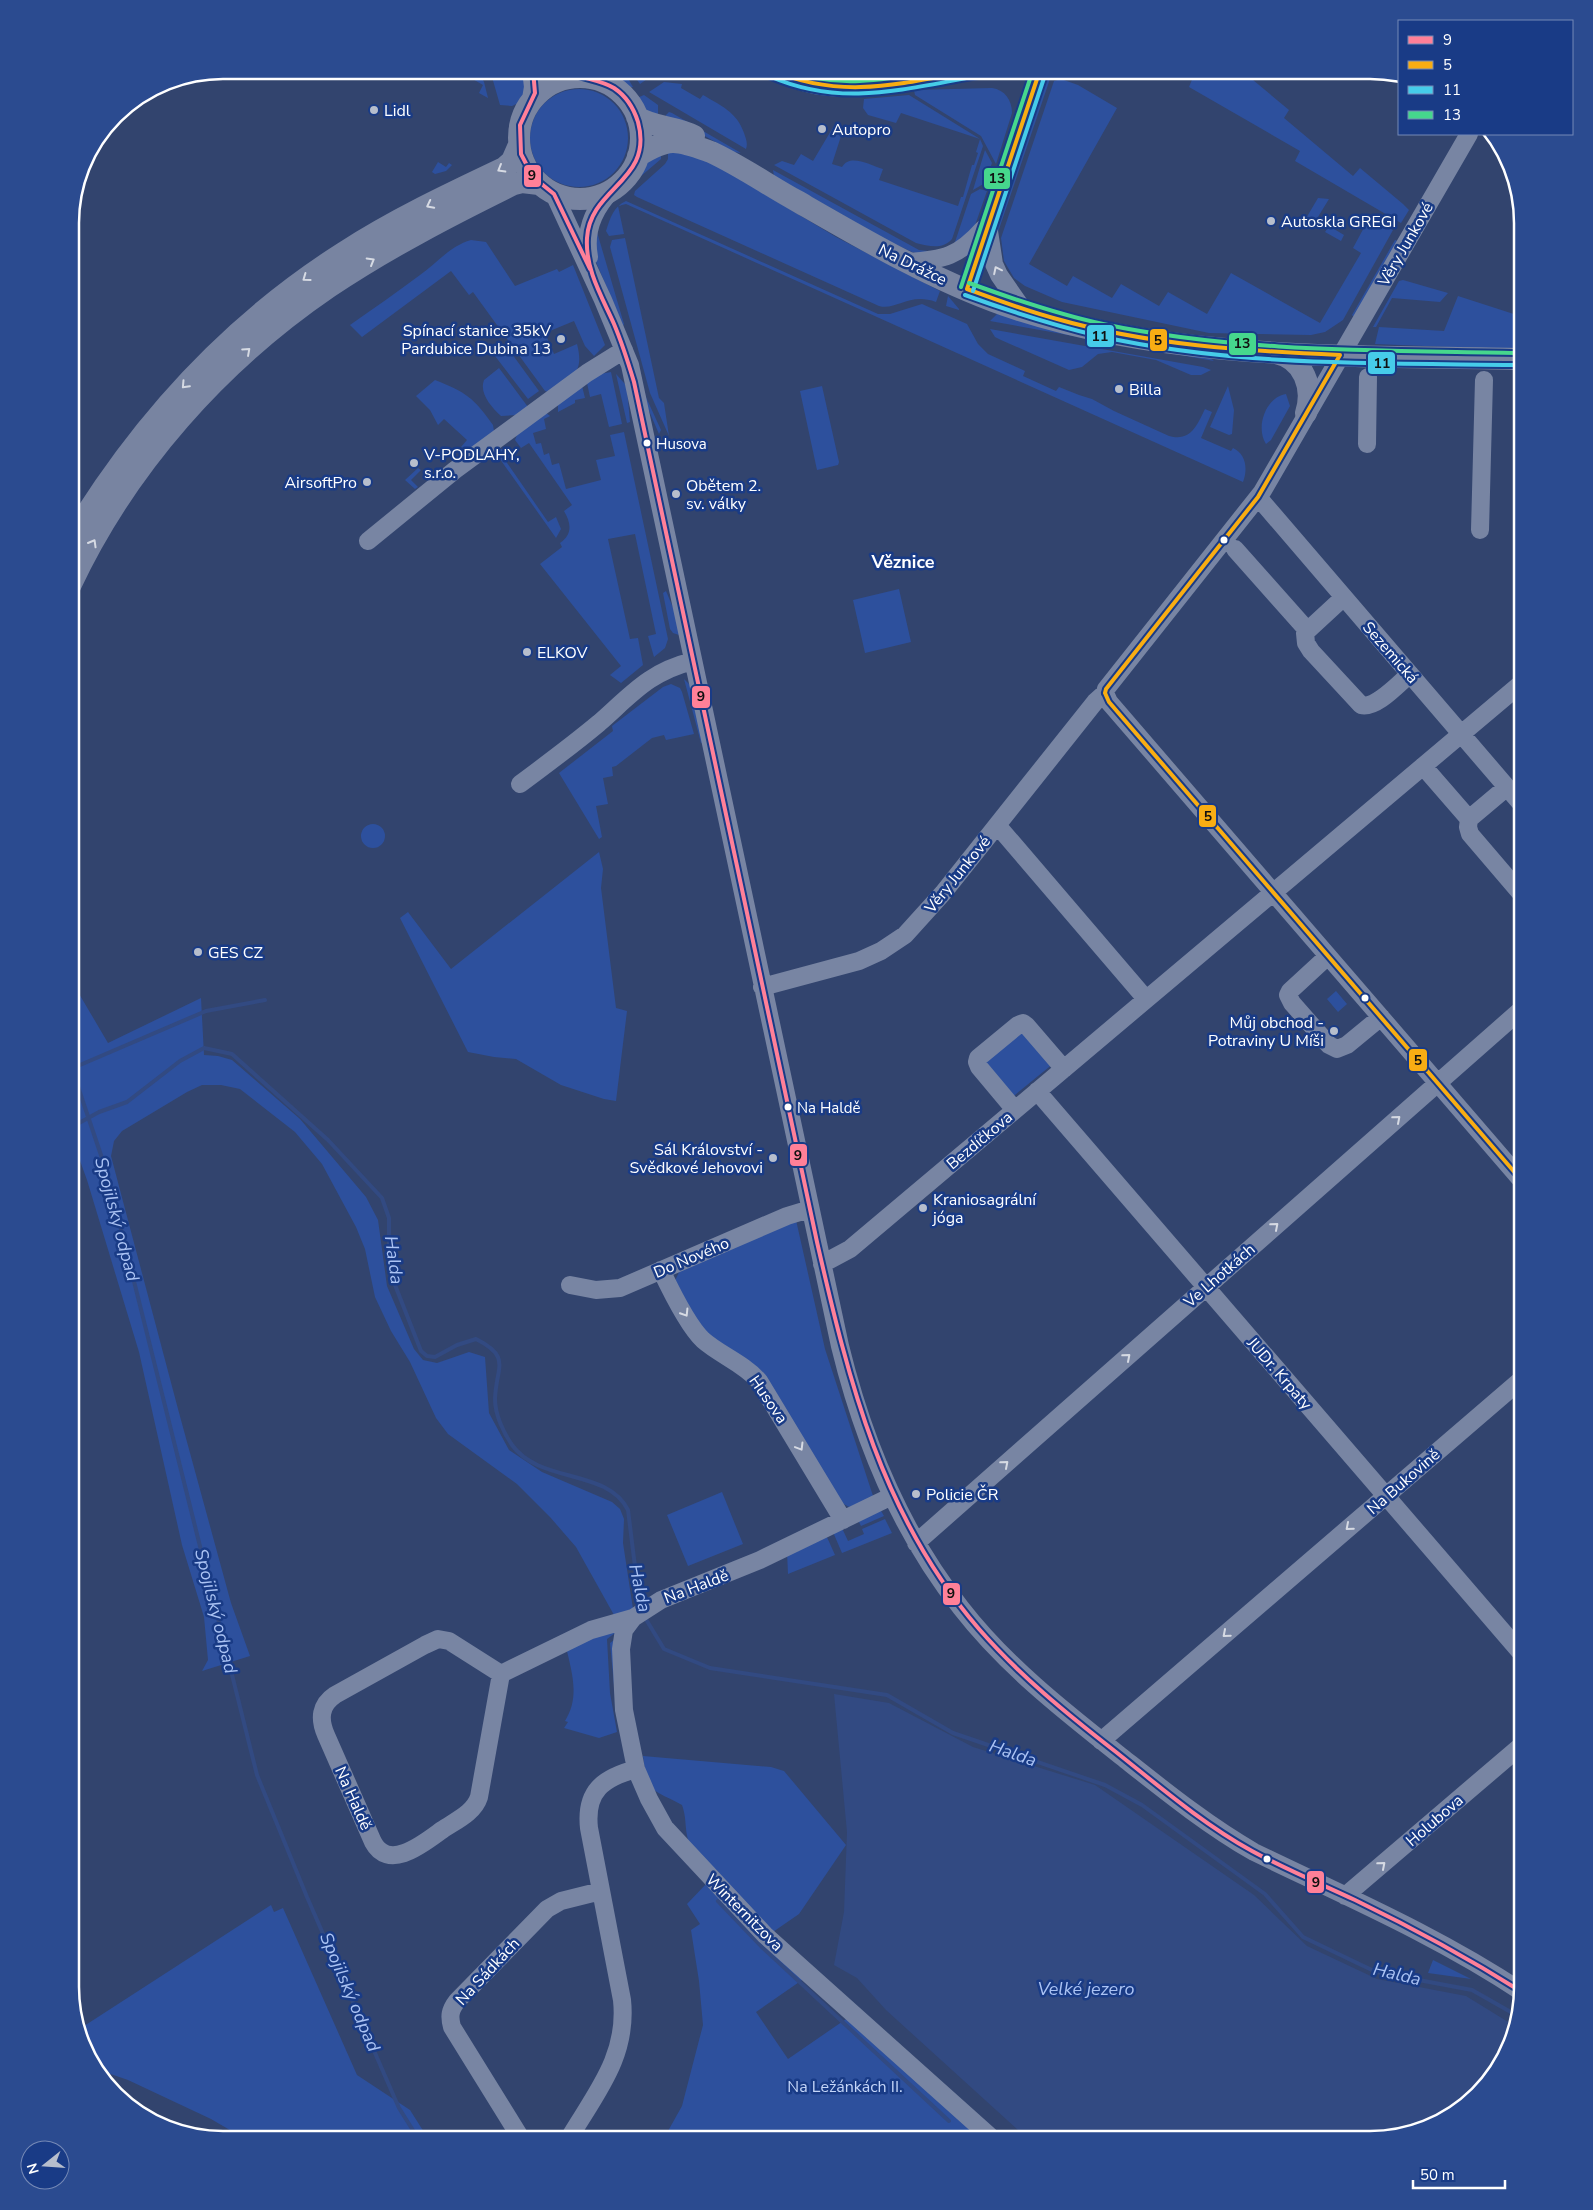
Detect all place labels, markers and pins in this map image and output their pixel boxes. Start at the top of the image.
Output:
place label: Lidl [384,100,411,122]
marker: Lidl [368,104,380,116]
place label: Autopro [832,119,891,141]
marker: Autopro [816,123,828,135]
place label: Autoskla GREGI [1281,211,1396,233]
marker: Autoskla GREGI [1265,215,1277,227]
place label: Spínací stanice 35kV Pardubice Dubina 13 [401,320,552,360]
marker: Spínací stanice 35kV Pardubice Dubina 13 [555,333,567,345]
place label: Billa [1129,379,1161,401]
marker: Billa [1113,383,1125,395]
place label: Husova [656,434,707,454]
marker: Husova [642,438,652,448]
place label: V-PODLAHY, s.r.o. [423,444,520,484]
marker: V-PODLAHY, s.r.o. [408,457,420,469]
place label: AirsoftPro [284,472,357,494]
place label: Obětem 2. sv. války [686,475,761,515]
marker: AirsoftPro [361,476,373,488]
marker: Obětem 2. sv. války [670,488,682,500]
unlabelled marker [1219,535,1229,545]
place label: ELKOV [537,642,589,664]
marker: ELKOV [521,646,533,658]
place label: GES CZ [208,942,263,964]
marker: GES CZ [192,946,204,958]
unlabelled marker [1360,993,1370,1003]
place label: Můj obchod - Potraviny U Míši [1208,1012,1324,1052]
marker: Můj obchod - Potraviny U Míši [1328,1025,1340,1037]
place label: Na Haldě [797,1098,860,1118]
marker: Na Haldě [783,1102,793,1112]
place label: Sál Království - Svědkové Jehovovi [630,1139,763,1179]
marker: Sál Království - Svědkové Jehovovi [767,1152,779,1164]
place label: Kraniosagrální jóga [932,1189,1037,1229]
marker: Kraniosagrální jóga [917,1202,929,1214]
place label: Policie ČR [926,1484,999,1506]
marker: Policie ČR [910,1488,922,1500]
unlabelled marker [1262,1854,1272,1864]

